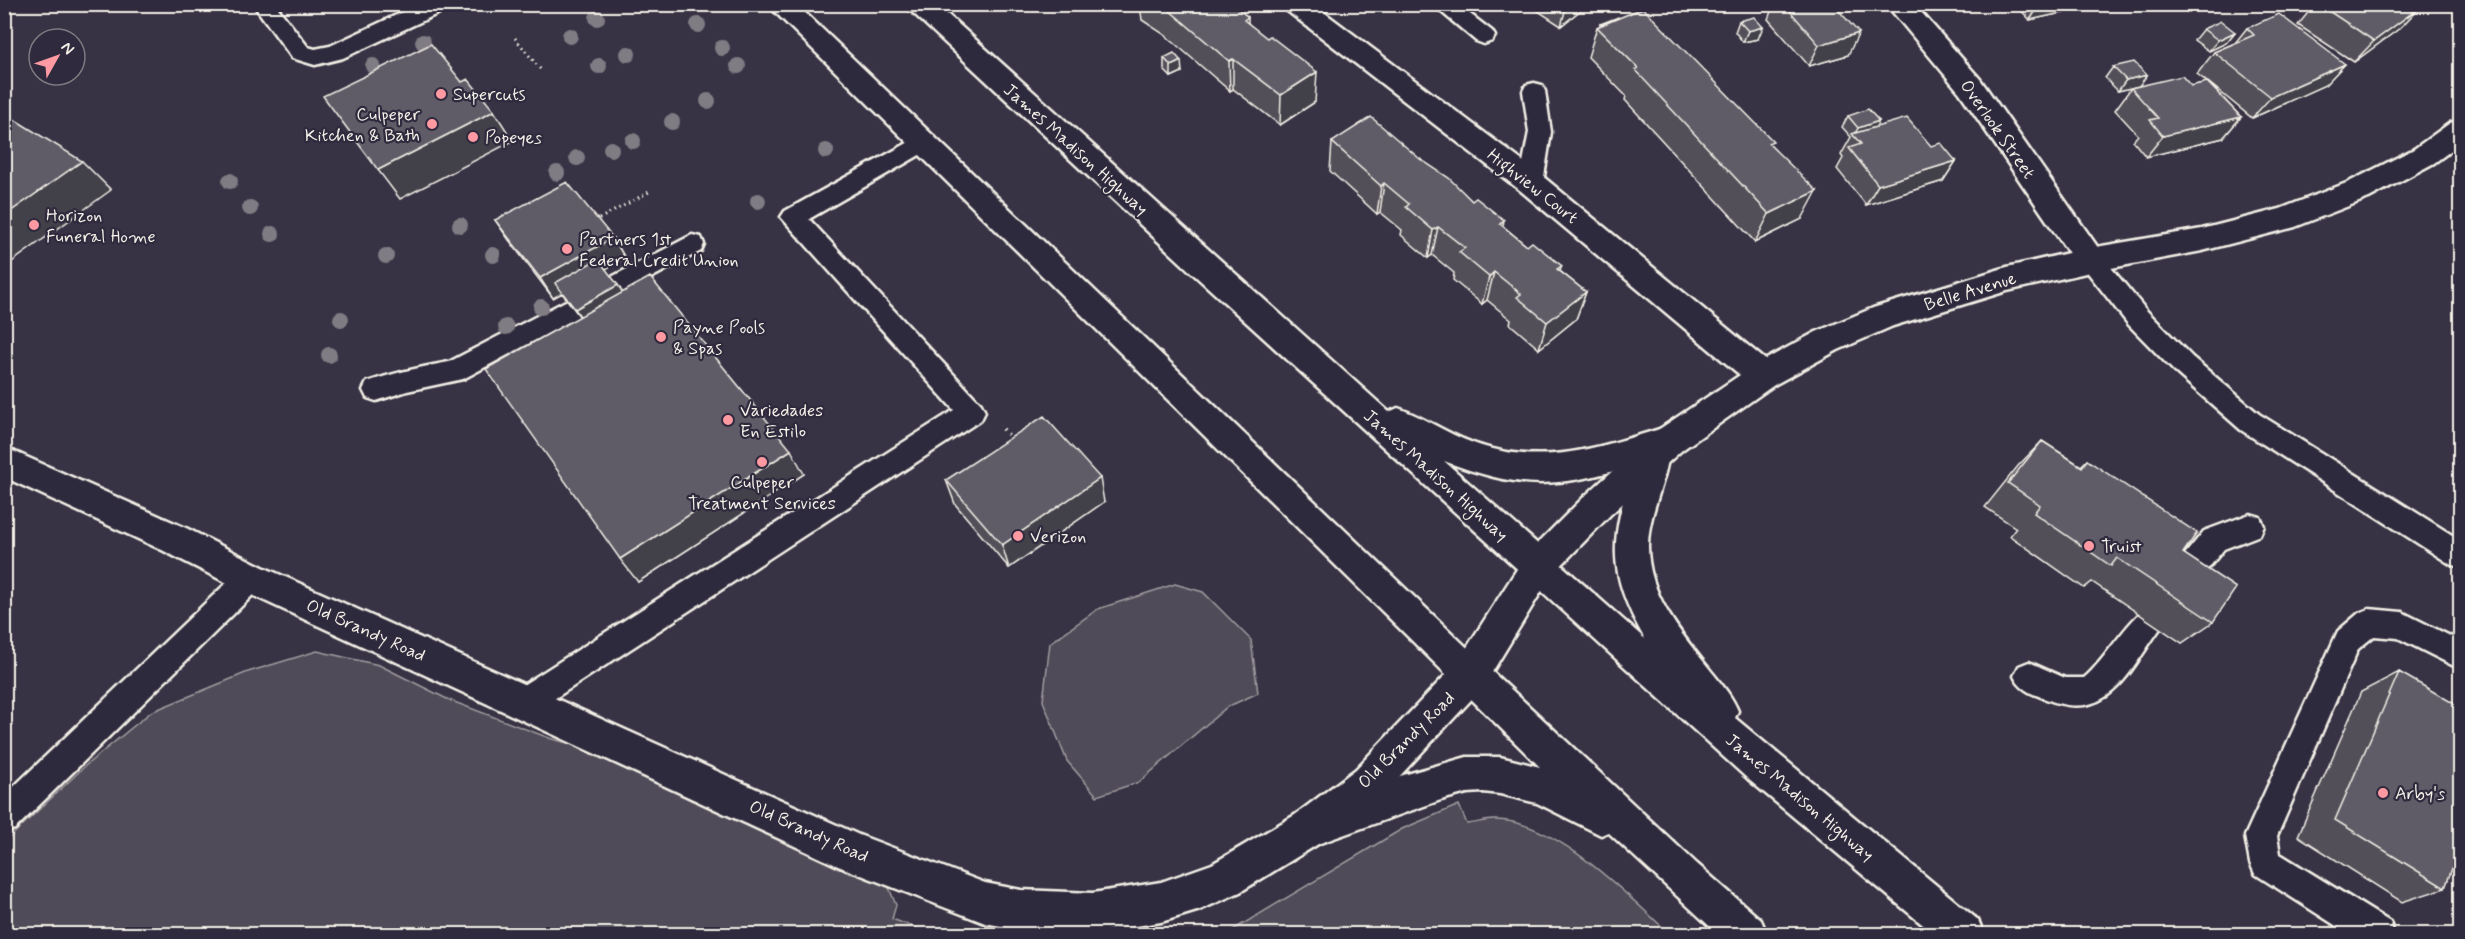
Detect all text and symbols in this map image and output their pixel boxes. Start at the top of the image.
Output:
north arrow [27,27,87,87]
text: N [56,37,79,59]
street label: Overlook Street [1954,75,2040,184]
street label: James Madison Highway [997,78,1153,222]
place label: Supercuts [453,83,526,107]
marker: Supercuts [434,87,448,101]
place label: Culpeper Kitchen & Bath [305,103,421,148]
marker: Culpeper Kitchen & Bath [425,117,439,131]
place label: Popeyes [485,126,542,150]
marker: Popeyes [466,130,480,144]
street label: Highview Court [1481,144,1583,232]
place label: Horizon Funeral Home [46,204,156,249]
marker: Horizon Funeral Home [27,218,41,232]
place label: Partners 1st Federal Credit Union [579,228,739,273]
marker: Partners 1st Federal Credit Union [560,242,574,256]
street label: Belle Avenue [1921,267,2019,317]
place label: Payne Pools & Spas [673,316,765,361]
marker: Payne Pools & Spas [654,330,668,344]
place label: Variedades En Estilo [740,399,823,444]
street label: James Madison Highway [1357,404,1513,548]
marker: Variedades En Estilo [721,413,735,427]
marker: Culpeper Treatment Services [755,455,769,469]
place label: Culpeper Treatment Services [688,471,836,516]
place label: Verizon [1030,525,1086,549]
marker: Verizon [1011,529,1025,543]
place label: Truist [2101,535,2142,559]
marker: Truist [2082,539,2096,553]
street label: Old Brandy Road [302,594,429,668]
street label: Old Brandy Road [1353,687,1460,794]
street label: James Madison Highway [1719,728,1879,868]
place label: Arby's [2395,782,2445,806]
marker: Arby's [2376,786,2390,800]
street label: Old Brandy Road [745,795,872,869]

